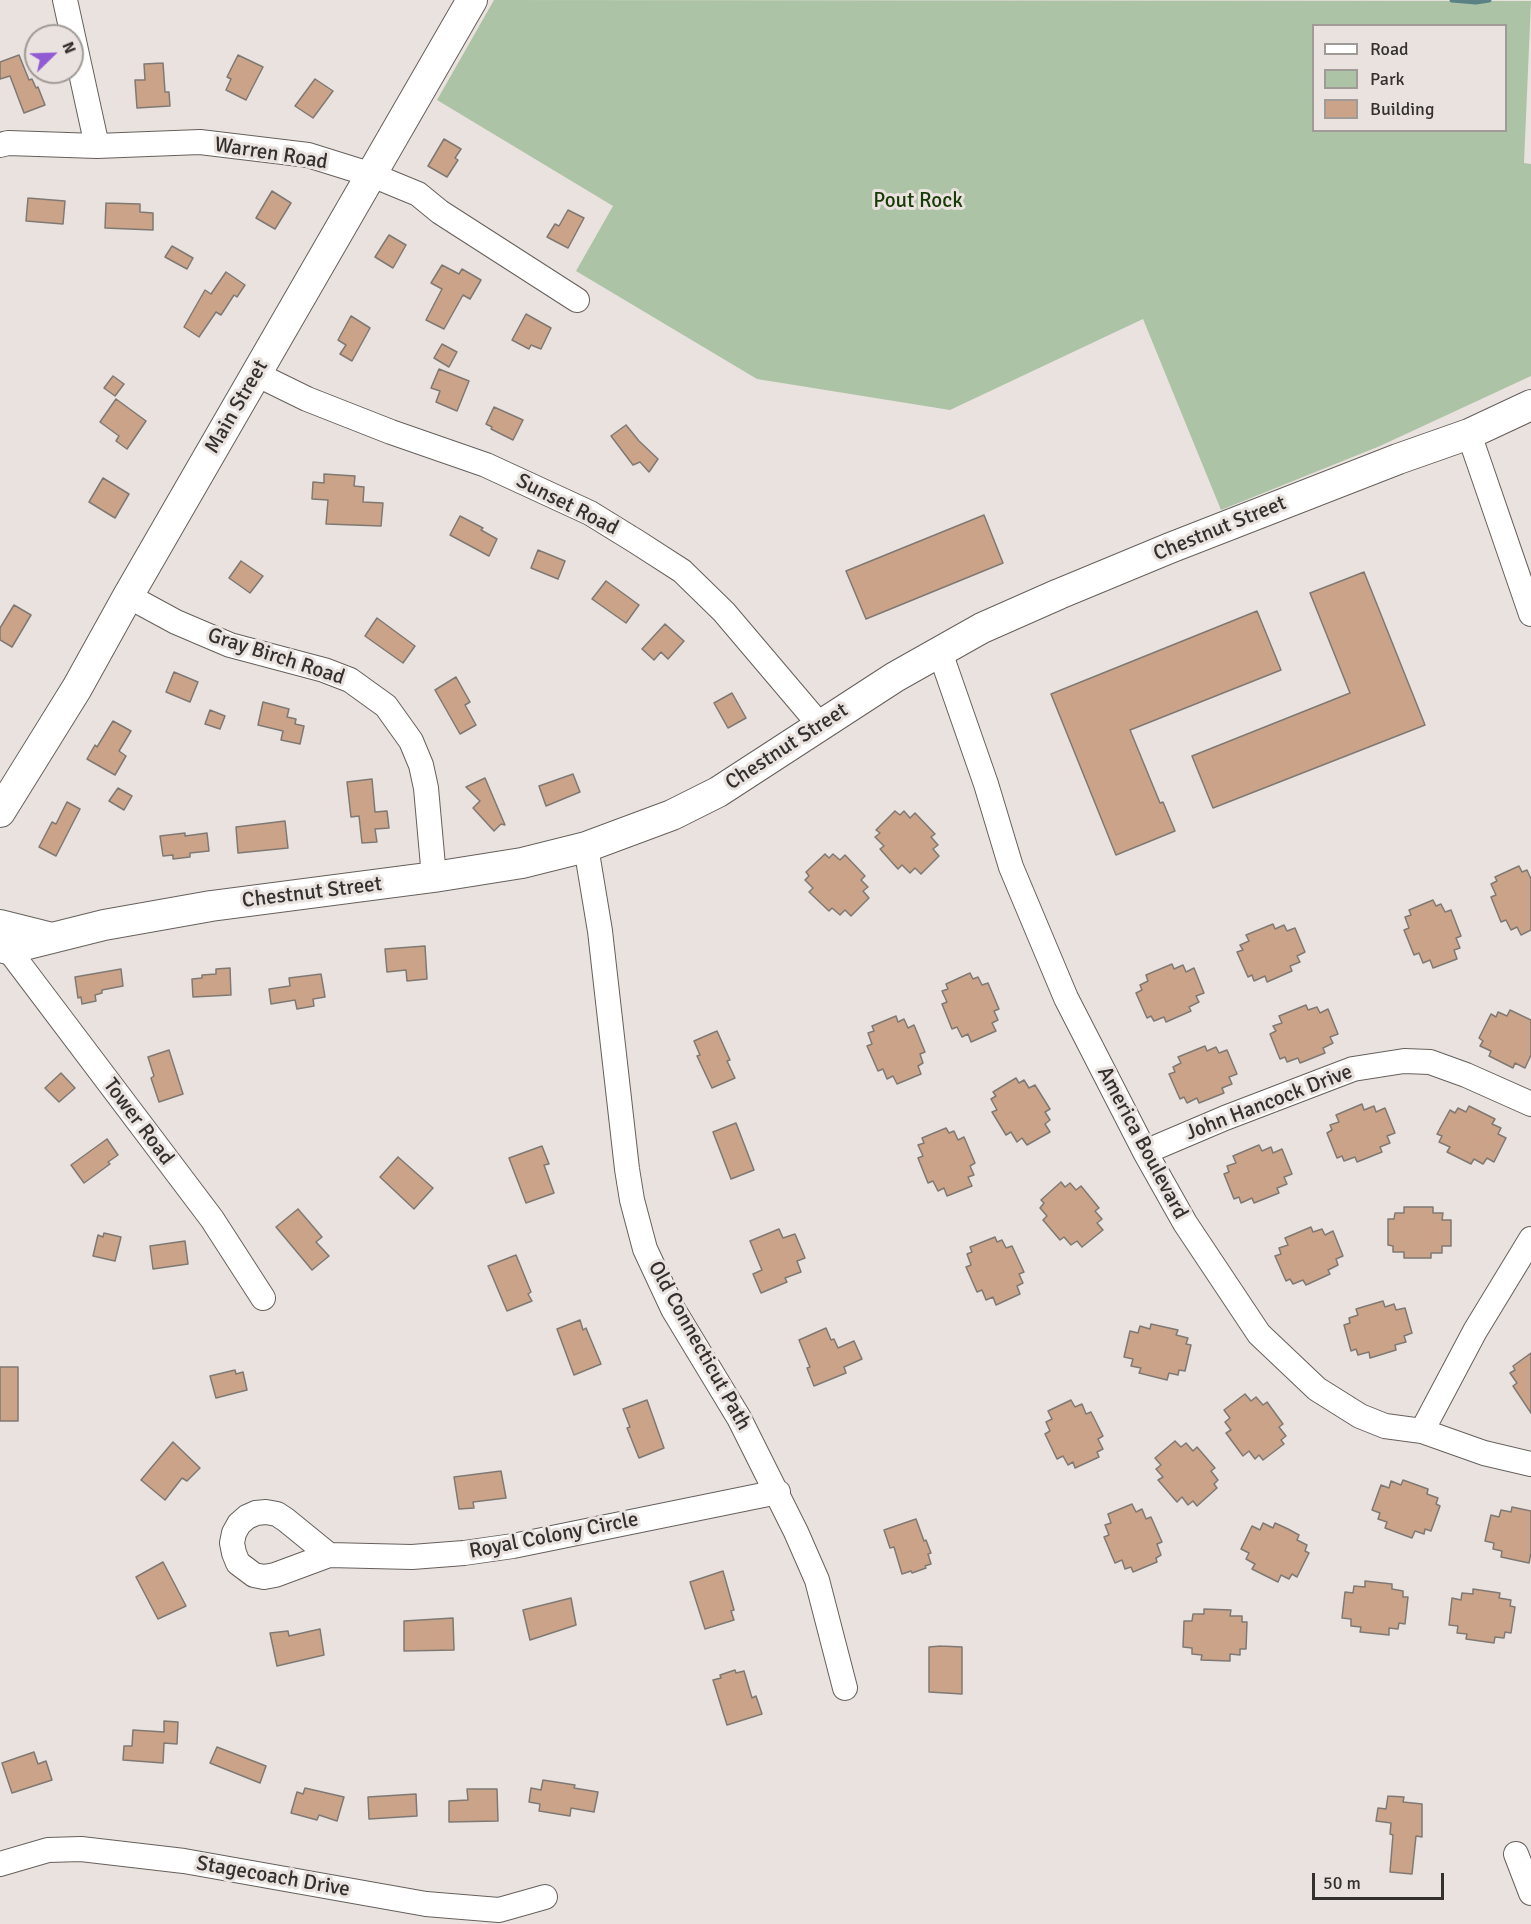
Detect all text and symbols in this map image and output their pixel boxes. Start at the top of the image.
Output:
north arrow [24,24,84,84]
legend [1312,24,1507,132]
text: Road [1370,38,1409,60]
text: N [57,39,80,57]
text: Park [1370,68,1405,90]
text: Building [1370,98,1434,120]
street label: Warren Road [213,133,329,175]
park label: Pout Rock [873,188,963,214]
street label: Main Street [200,356,274,458]
street label: Sunset Road [512,469,622,541]
street label: Chestnut Street [1150,491,1290,567]
street label: Gray Birch Road [204,623,348,691]
street label: Chestnut Street [721,698,853,796]
street label: Chestnut Street [241,872,383,914]
street label: John Hancock Drive [1182,1060,1356,1146]
street label: America Boulevard [1091,1062,1193,1224]
street label: Tower Road [97,1074,179,1170]
street label: Old Connecticut Path [642,1257,756,1435]
street label: Royal Colony Circle [467,1507,641,1565]
street label: Stagecoach Drive [194,1851,352,1903]
scale bar [1315,1861,1447,1899]
text: 50 m [1323,1872,1361,1894]

